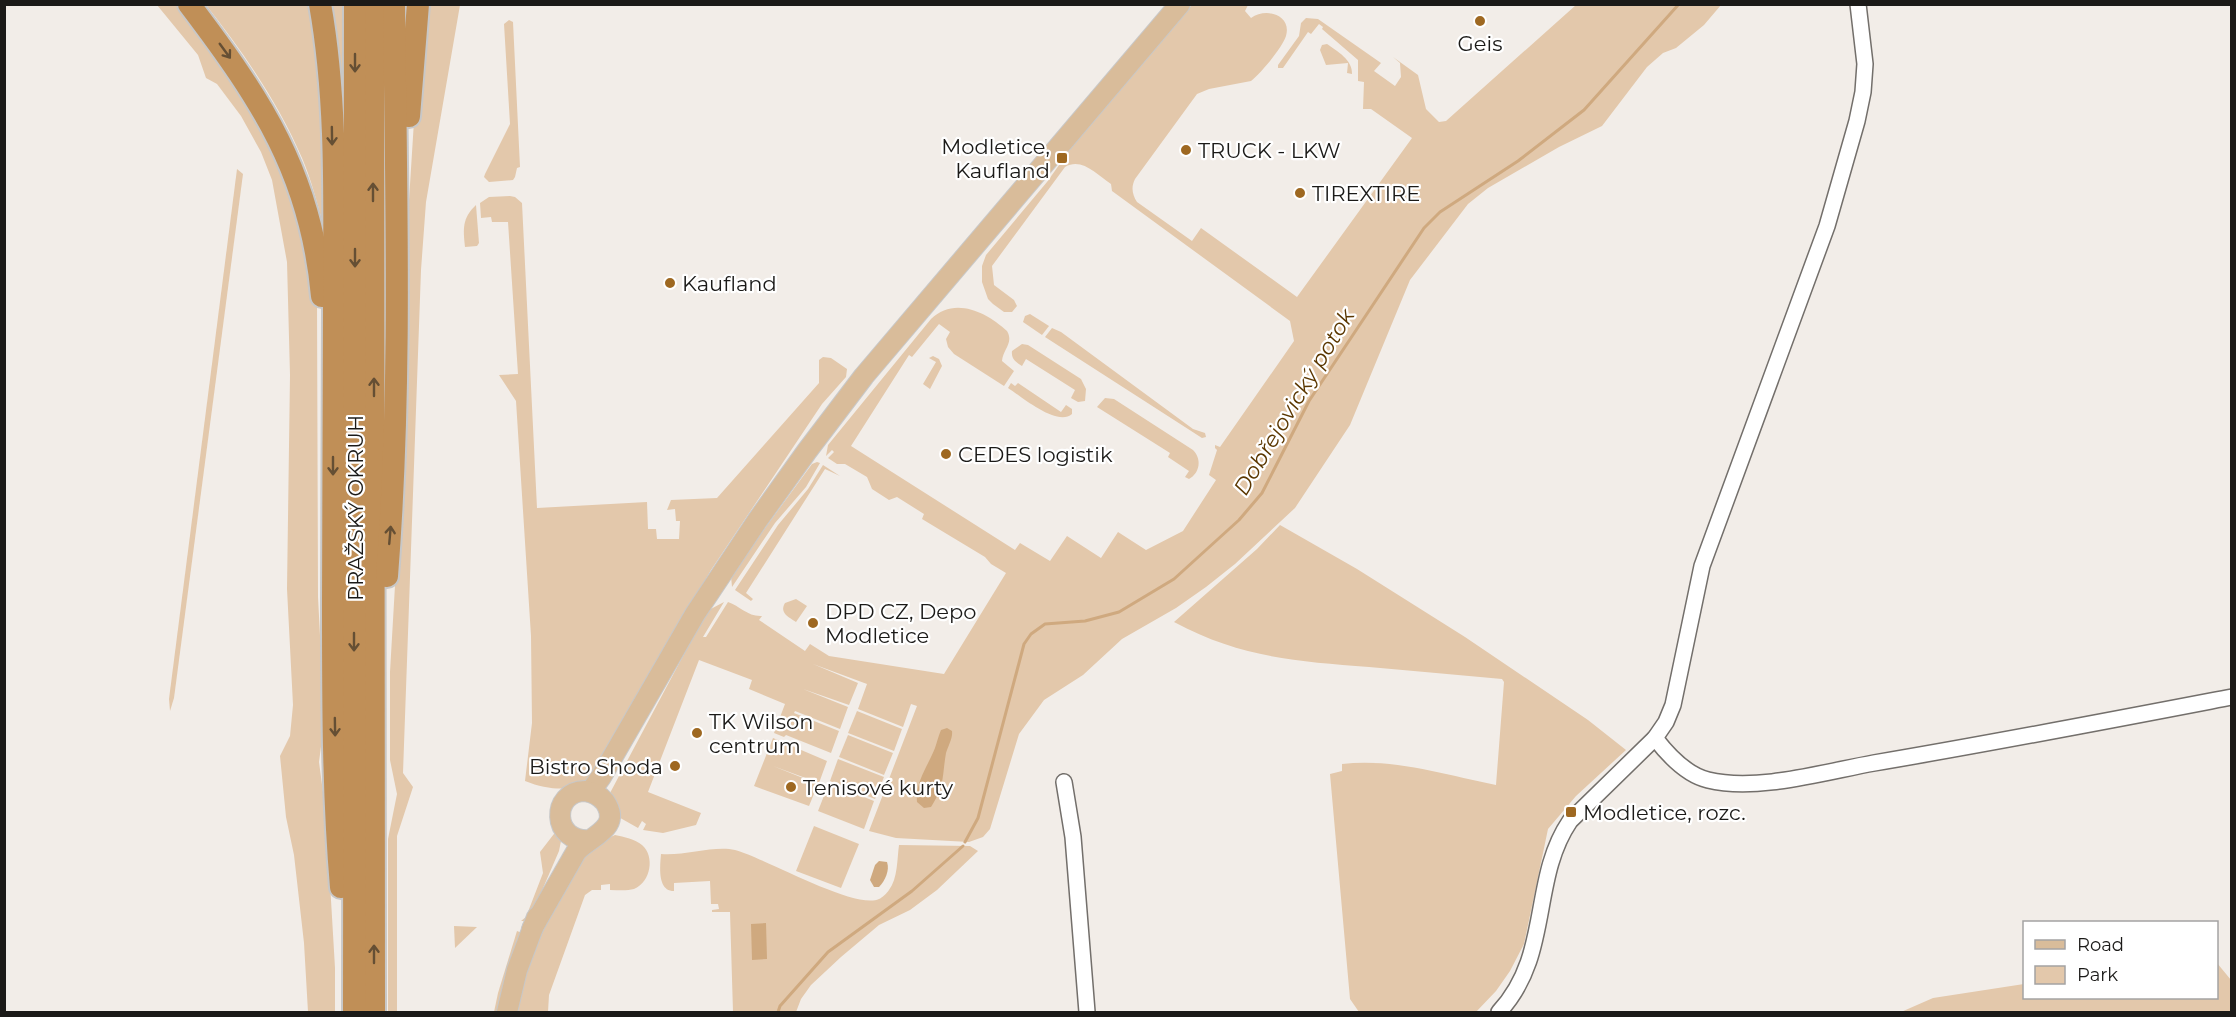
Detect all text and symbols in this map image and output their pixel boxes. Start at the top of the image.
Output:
marker: Geis [1473,14,1487,28]
place label: Geis [1458,31,1502,56]
one-way arrow [218,43,231,59]
one-way arrow [349,52,361,72]
one-way arrow [326,125,338,145]
place label: Modletice, Kaufland [941,134,1050,183]
place label: TRUCK - LKW [1198,138,1341,163]
marker: TRUCK - LKW [1179,143,1193,157]
marker: Modletice, Kaufland [1055,151,1069,165]
place label: TIREXTIRE [1312,181,1420,206]
one-way arrow [367,182,379,202]
marker: TIREXTIRE [1293,186,1307,200]
one-way arrow [349,247,361,267]
place label: Kaufland [682,271,777,296]
marker: Kaufland [663,276,677,290]
water label: Dobřejovický potok [1228,303,1361,500]
one-way arrow [368,377,379,397]
street label: PRAŽSKÝ OKRUH [343,415,368,601]
place label: CEDES logistik [958,442,1113,467]
marker: CEDES logistik [939,447,953,461]
one-way arrow [327,456,339,476]
one-way arrow [385,525,396,545]
place label: DPD CZ, Depo Modletice [825,599,976,648]
marker: DPD CZ, Depo Modletice [806,616,820,630]
one-way arrow [348,631,360,651]
place label: TK Wilson centrum [709,709,813,758]
one-way arrow [329,716,340,736]
marker: TK Wilson centrum [690,726,704,740]
place label: Bistro Shoda [529,754,663,779]
marker: Bistro Shoda [668,759,682,773]
place label: Tenisové kurty [803,775,954,800]
marker: Tenisové kurty [784,780,798,794]
place label: Modletice, rozc. [1583,800,1746,825]
marker: Modletice, rozc. [1564,805,1578,819]
legend [2023,921,2218,999]
text: Road [2077,934,2124,956]
one-way arrow [368,945,380,965]
text: Park [2077,964,2118,986]

